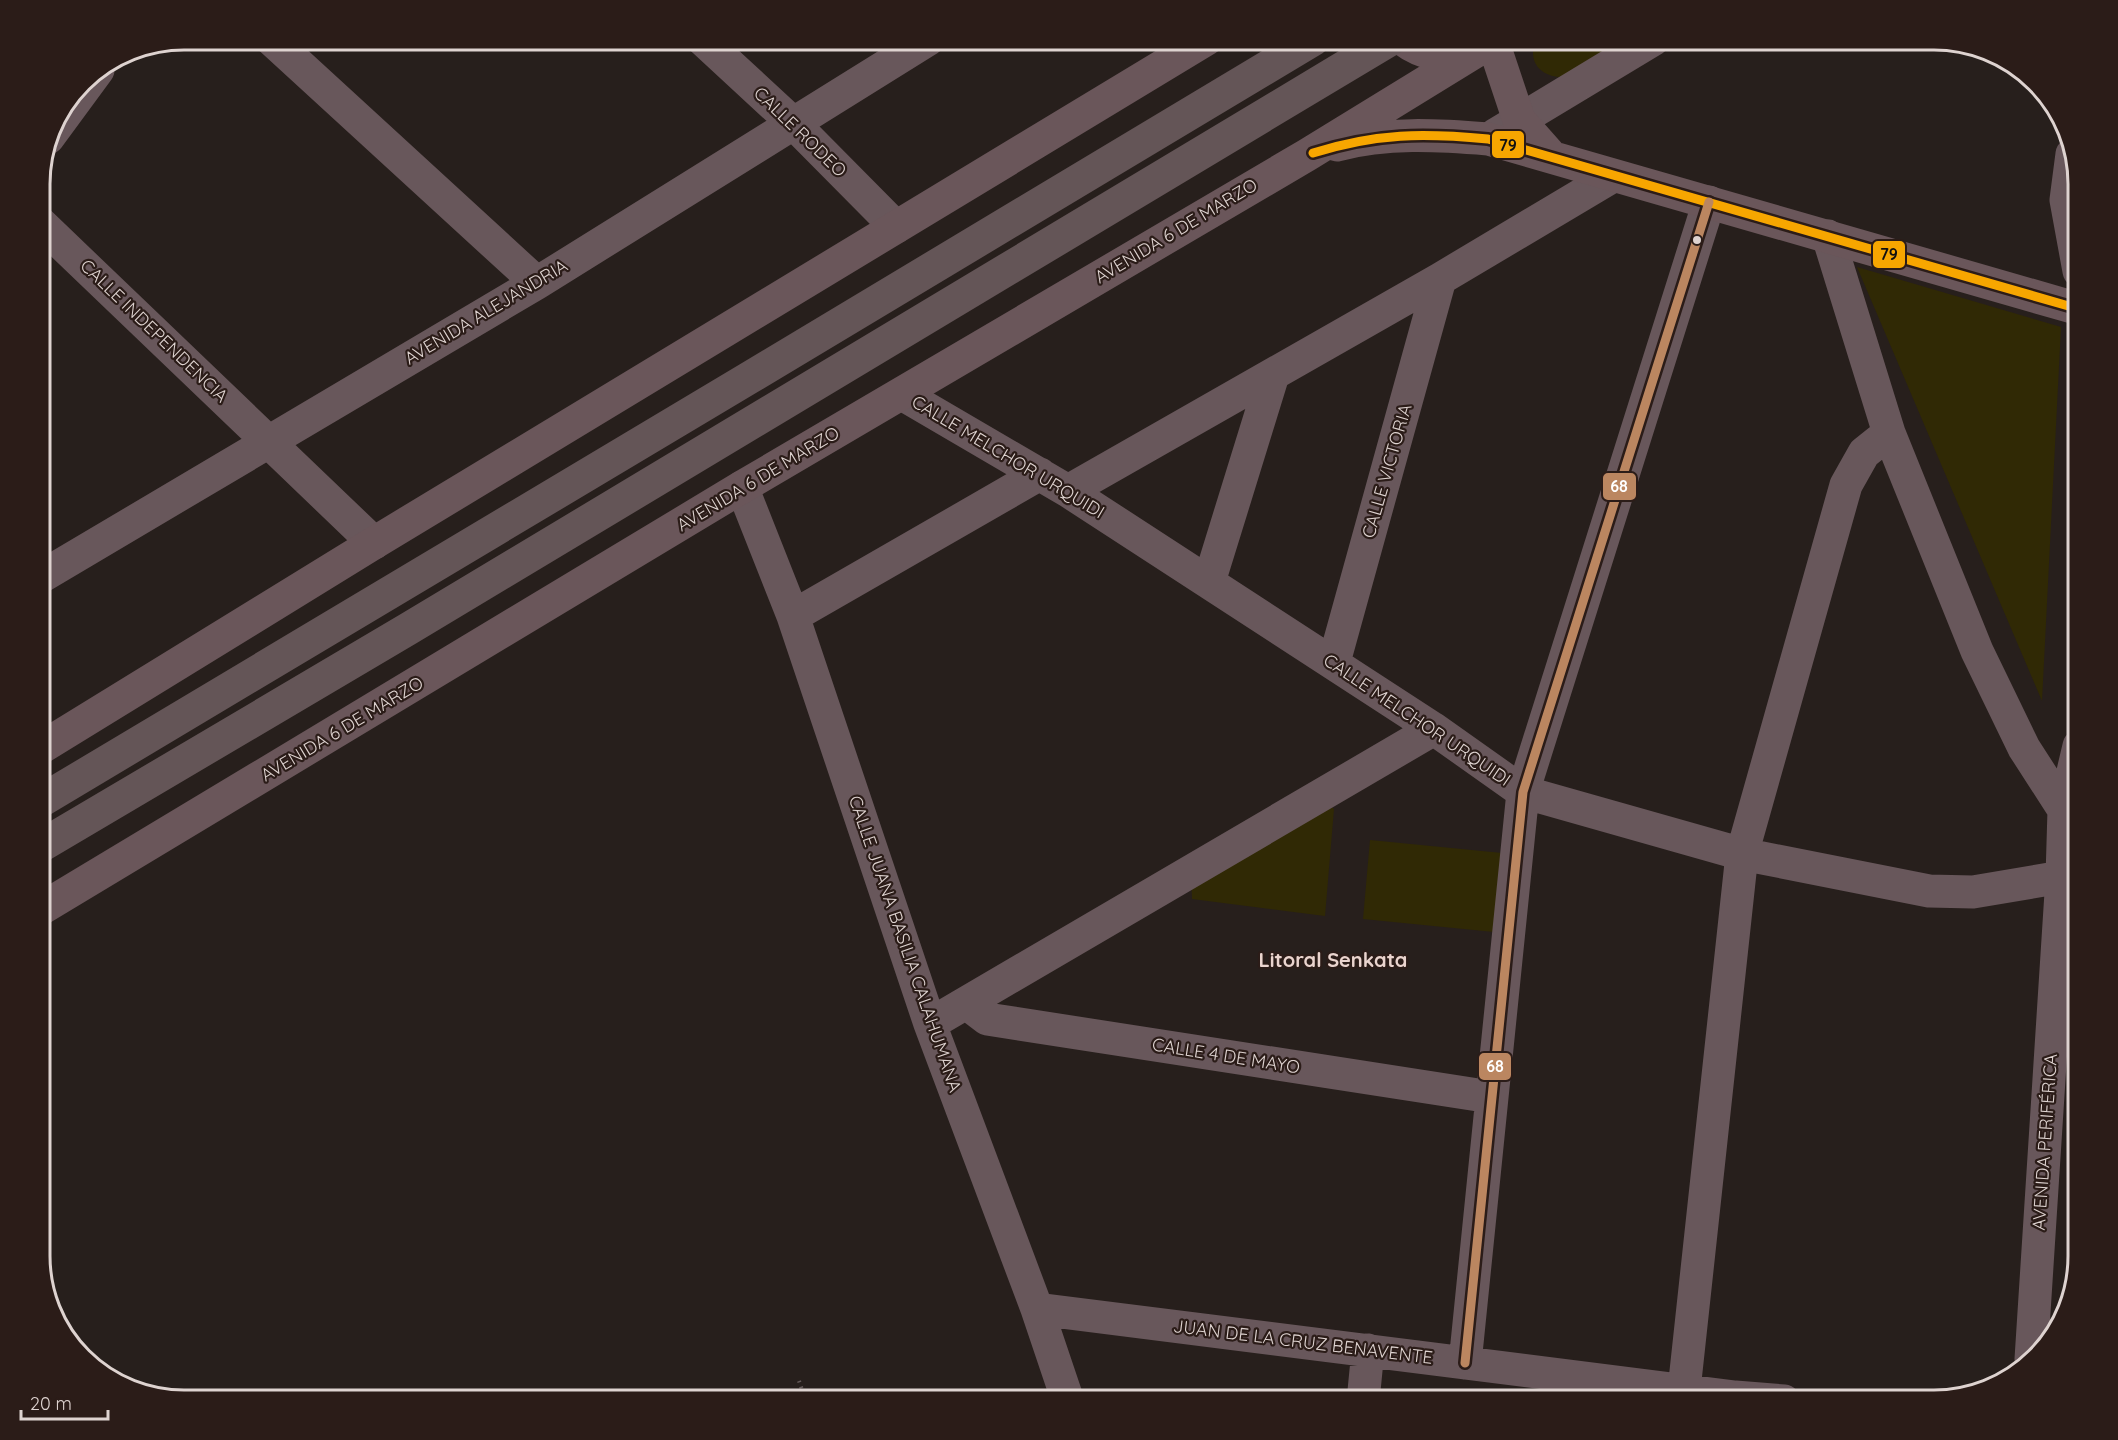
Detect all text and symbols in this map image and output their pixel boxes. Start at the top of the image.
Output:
street label: CALLE RODEO [749,82,852,182]
line badge: 79 [1491,130,1525,159]
text: 79 [1499,135,1517,155]
street label: AVENIDA 6 DE MARZO [1090,173,1261,288]
unlabelled marker [1691,234,1703,246]
line badge: 79 [1872,240,1906,269]
text: 79 [1880,244,1898,264]
street label: CALLE INDEPENDENCIA [76,254,233,407]
street label: AVENIDA ALEJANDRIA [400,254,572,369]
street label: CALLE MELCHOR URQUIDI [908,390,1109,523]
street label: CALLE VICTORIA [1356,401,1417,541]
street label: AVENIDA 6 DE MARZO [672,421,843,536]
line badge: 68 [1602,472,1637,501]
text: 68 [1610,476,1628,496]
street label: CALLE MELCHOR URQUIDI [1319,648,1515,791]
street label: AVENIDA 6 DE MARZO [256,671,427,786]
street label: CALLE JUANA BASILIA CALAHUMANA [844,792,967,1096]
district label: Litoral Senkata [1259,947,1407,972]
street label: CALLE 4 DE MAYO [1151,1032,1302,1079]
line badge: 68 [1478,1052,1512,1081]
street label: AVENIDA PERIFÉRICA [2027,1052,2062,1231]
text: 68 [1486,1056,1504,1076]
street label: JUAN DE LA CRUZ BENAVENTE [1172,1314,1434,1369]
scale bar [21,1383,108,1421]
text: 20 m [30,1392,72,1415]

